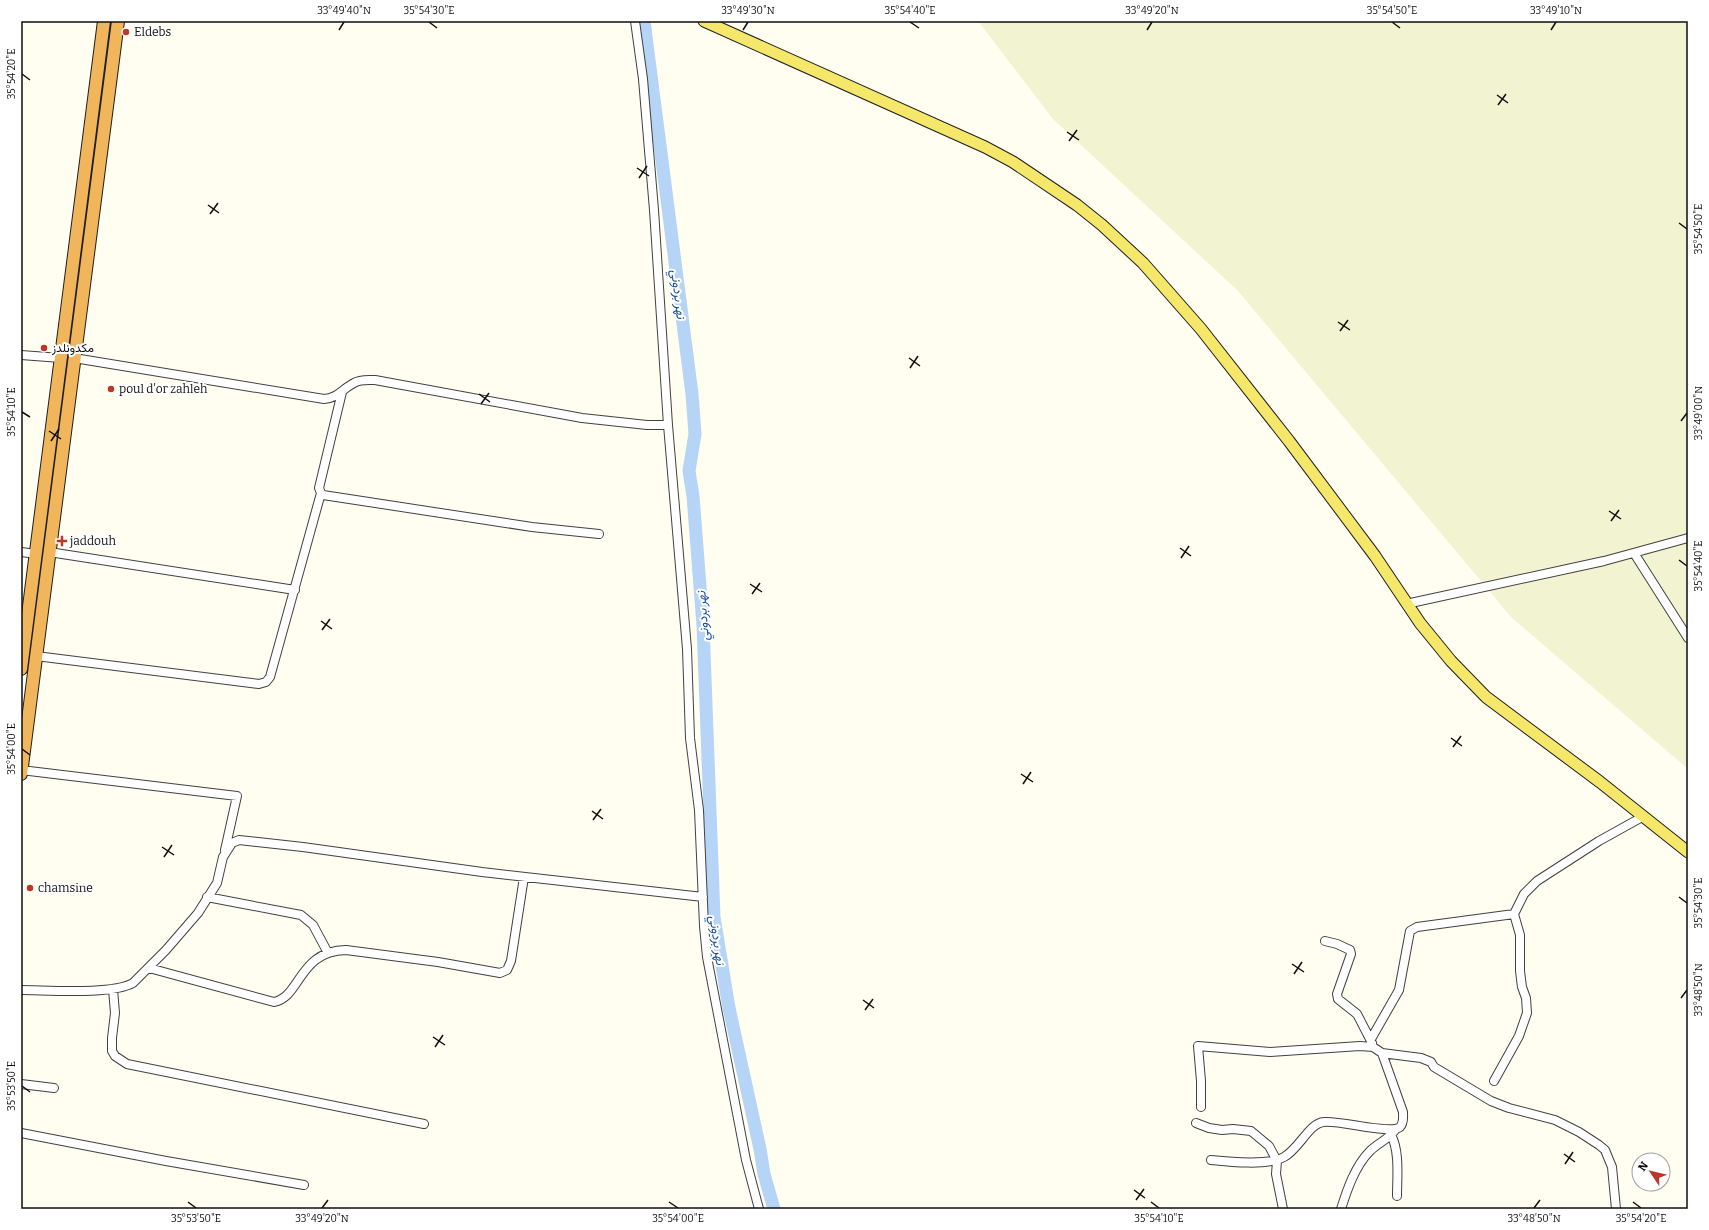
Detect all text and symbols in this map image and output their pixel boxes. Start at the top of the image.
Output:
text: 33°49'40"N [317,5,371,17]
text: 35°54'30"E [404,5,454,17]
text: 33°49'30"N [721,5,775,17]
text: 35°54'40"E [884,5,936,17]
text: 33°49'20"N [1125,5,1179,17]
text: 35°54'50"E [1367,5,1417,17]
text: 33°49'10"N [1530,5,1582,17]
place label: Eldebs [134,25,172,39]
marker: Eldebs [121,27,131,37]
text: 35°54'20"E [6,49,18,99]
text: 35°54'50"E [1693,204,1705,254]
water label: نهر بردوني [665,268,689,321]
place label: مكدونلدز [51,341,94,356]
marker: مكدونلدز [39,343,49,353]
place label: poul d'or zahleh [119,382,208,396]
marker: poul d'or zahleh [106,384,116,394]
text: 33°49'00"N [1693,386,1705,440]
text: 35°54'10"E [6,387,18,437]
place label: jaddouh [69,534,116,548]
marker: jaddouh [57,536,67,546]
text: 35°54'40"E [1693,540,1705,592]
water label: نهر بردوني [693,589,715,641]
text: 35°54'00"E [6,723,18,775]
text: 35°54'30"E [1693,878,1705,928]
place label: chamsine [38,881,93,895]
marker: chamsine [25,883,35,893]
water label: نهر بردوني [704,914,729,967]
text: 33°48'50"N [1693,963,1705,1017]
text: 35°53'50"E [6,1061,18,1111]
north arrow [1631,1152,1671,1192]
text: N [1635,1159,1651,1174]
text: 35°53'50"E [171,1213,221,1225]
text: 33°49'20"N [295,1213,349,1225]
text: 35°54'00"E [652,1213,704,1225]
text: 35°54'10"E [1134,1213,1184,1225]
text: 33°48'50"N [1507,1213,1561,1225]
text: 35°54'20"E [1616,1213,1666,1225]

